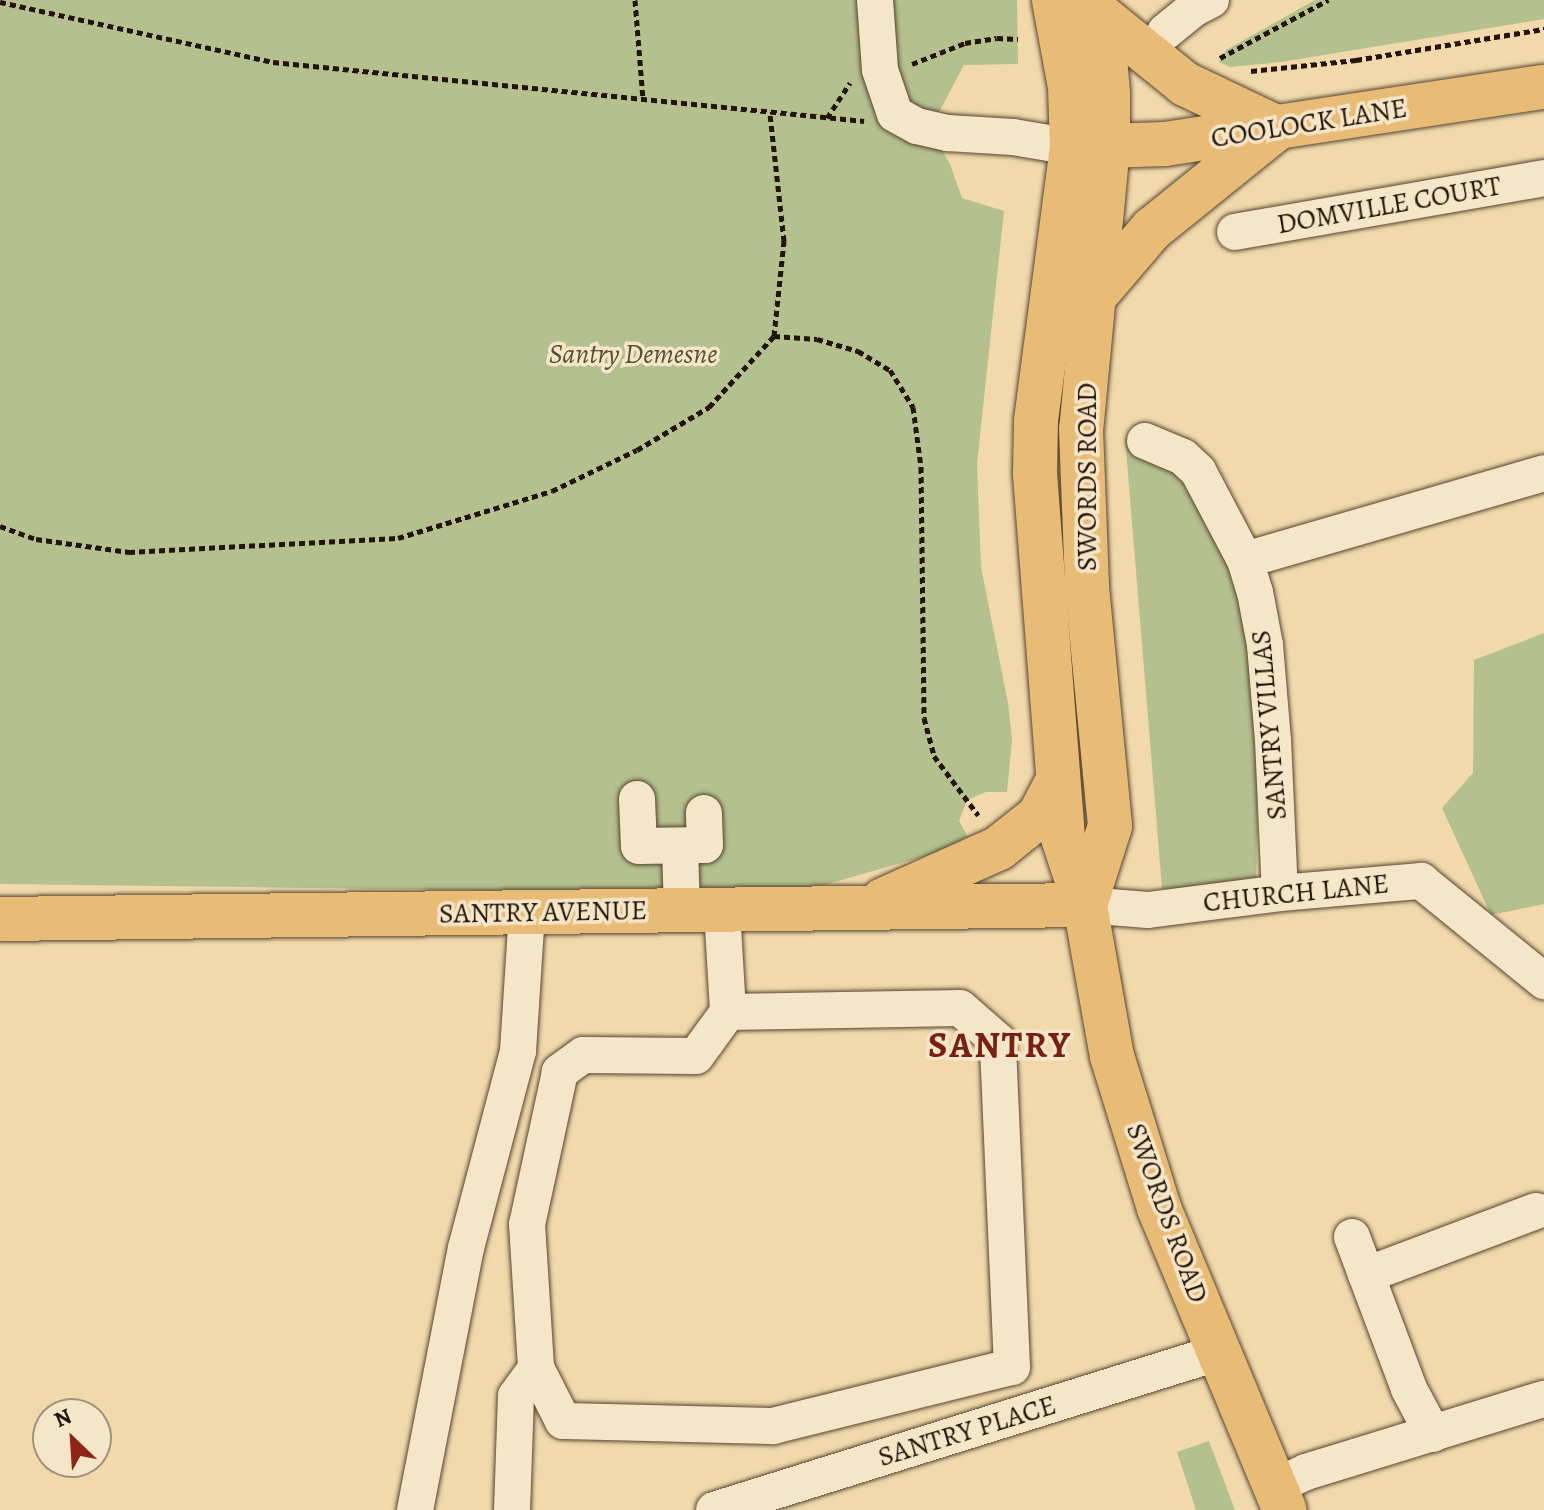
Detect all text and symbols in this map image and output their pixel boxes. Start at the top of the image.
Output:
street label: COOLOCK LANE [1209,91,1409,155]
street label: DOMVILLE COURT [1274,169,1504,241]
park label: Santry Demesne [549,337,717,371]
street label: SWORDS ROAD [1070,383,1104,571]
street label: SANTRY VILLAS [1244,629,1294,821]
street label: CHURCH LANE [1201,867,1391,919]
street label: SANTRY AVENUE [439,893,647,931]
district label: SANTRY [928,1023,1072,1067]
street label: SWORDS ROAD [1119,1119,1215,1307]
street label: SANTRY PLACE [874,1388,1060,1474]
north arrow [32,1398,112,1478]
text: N [49,1401,76,1435]

